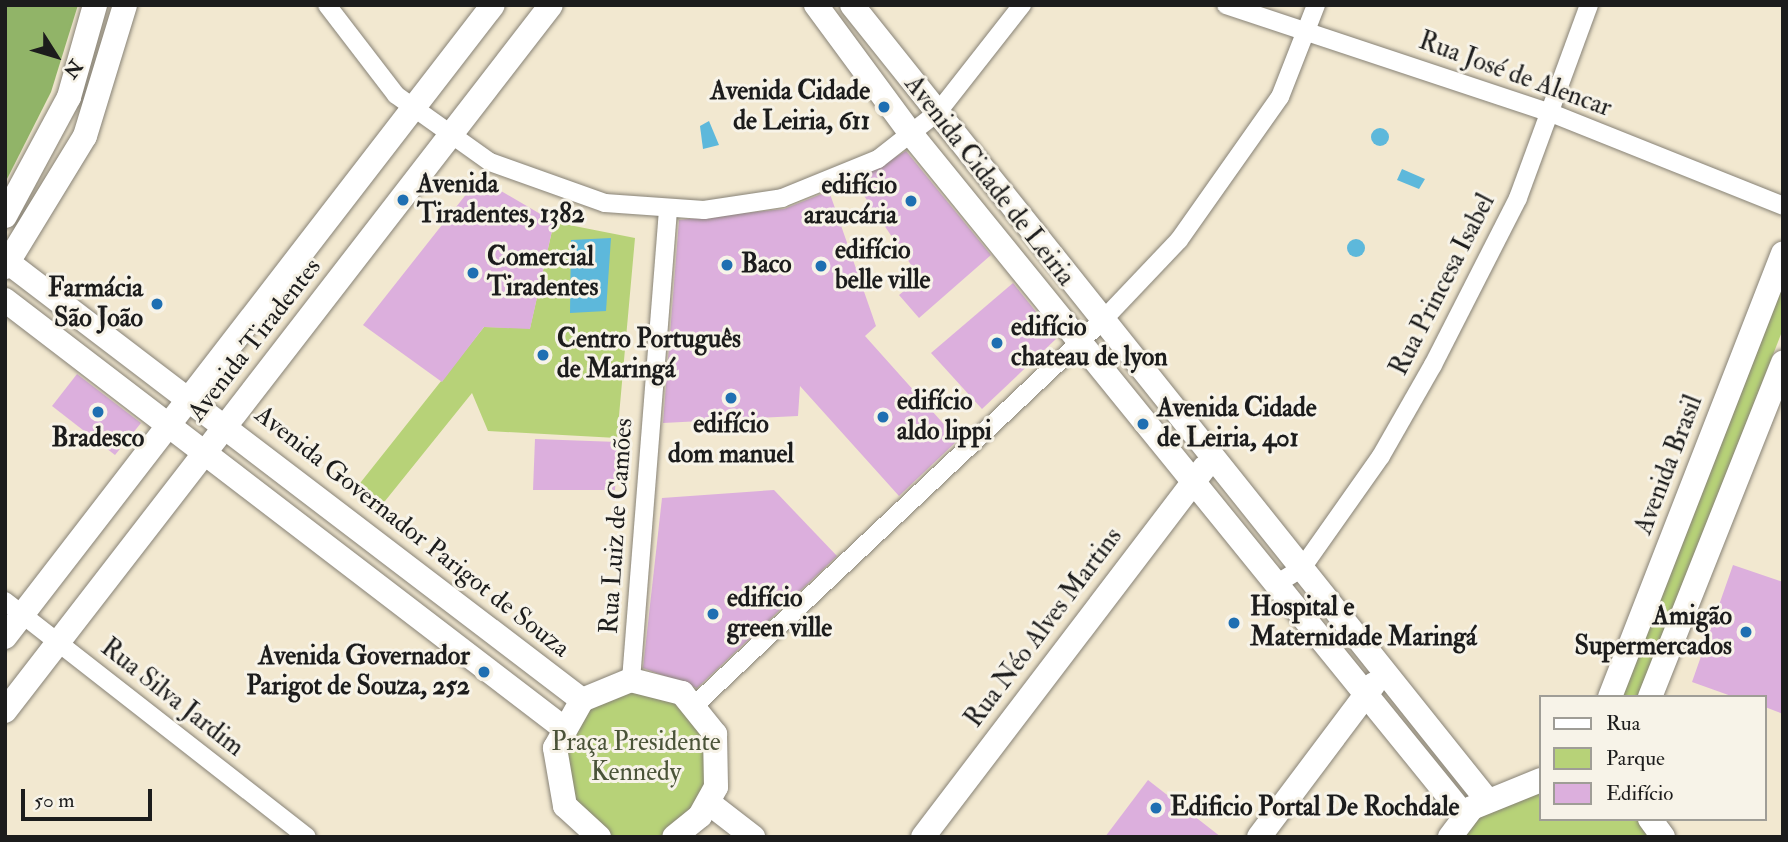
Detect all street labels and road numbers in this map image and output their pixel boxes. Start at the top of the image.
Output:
street label: Rua José de Alencar [1414,26,1616,124]
street label: Avenida Cidade de Leiria [897,70,1081,292]
street label: Rua Princesa Isabel [1384,189,1502,381]
street label: Avenida Tiradentes [182,252,328,428]
street label: Avenida Brasil [1628,391,1710,539]
street label: Avenida Governador Parigot de Souza [248,399,576,665]
street label: Rua Luiz de Camões [594,417,640,635]
street label: Rua Néo Alves Martins [959,522,1129,734]
street label: Rua Silva Jardim [94,632,250,764]

